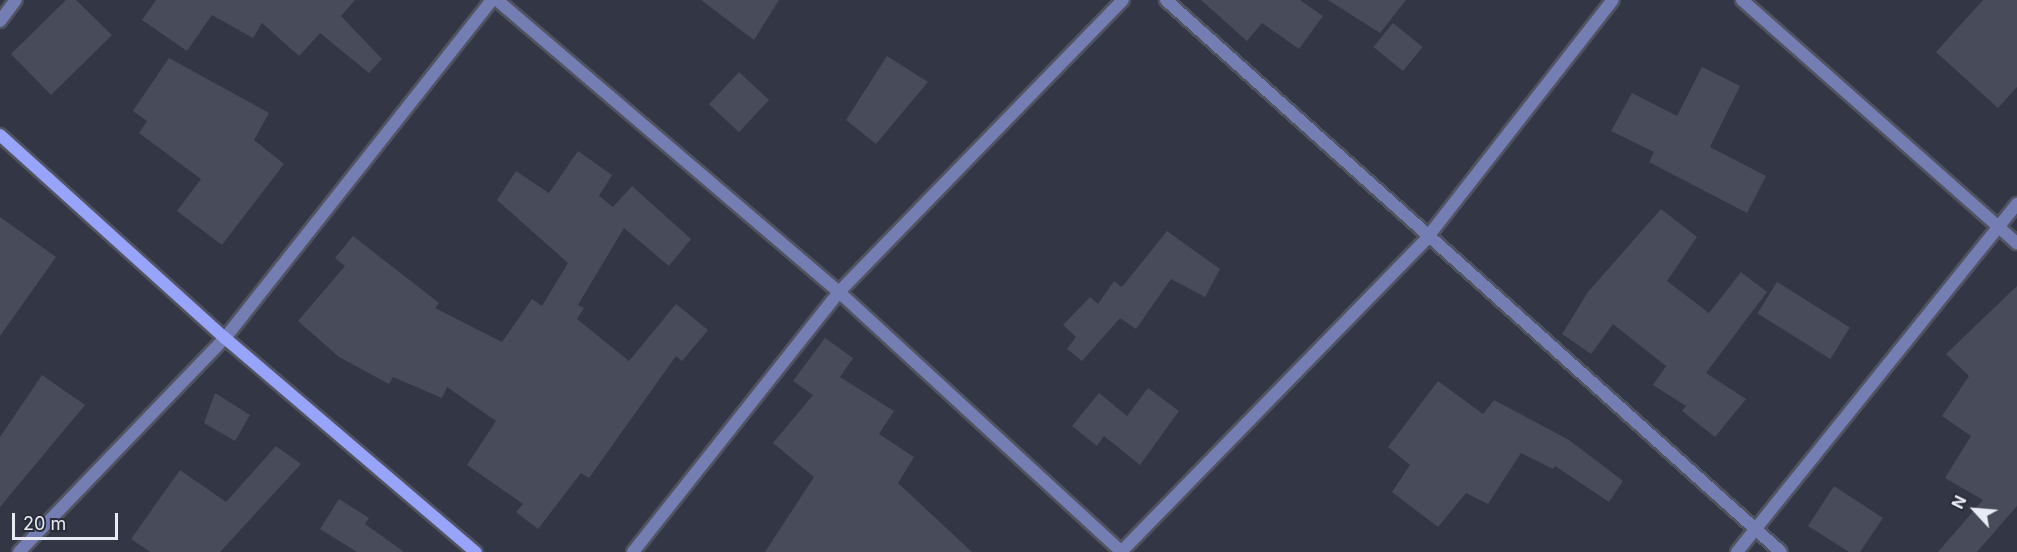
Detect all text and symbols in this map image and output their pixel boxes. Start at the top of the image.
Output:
north arrow [1945,480,2005,540]
text: N [1947,492,1970,512]
scale bar [15,501,122,539]
text: 20 m [23,513,66,534]

